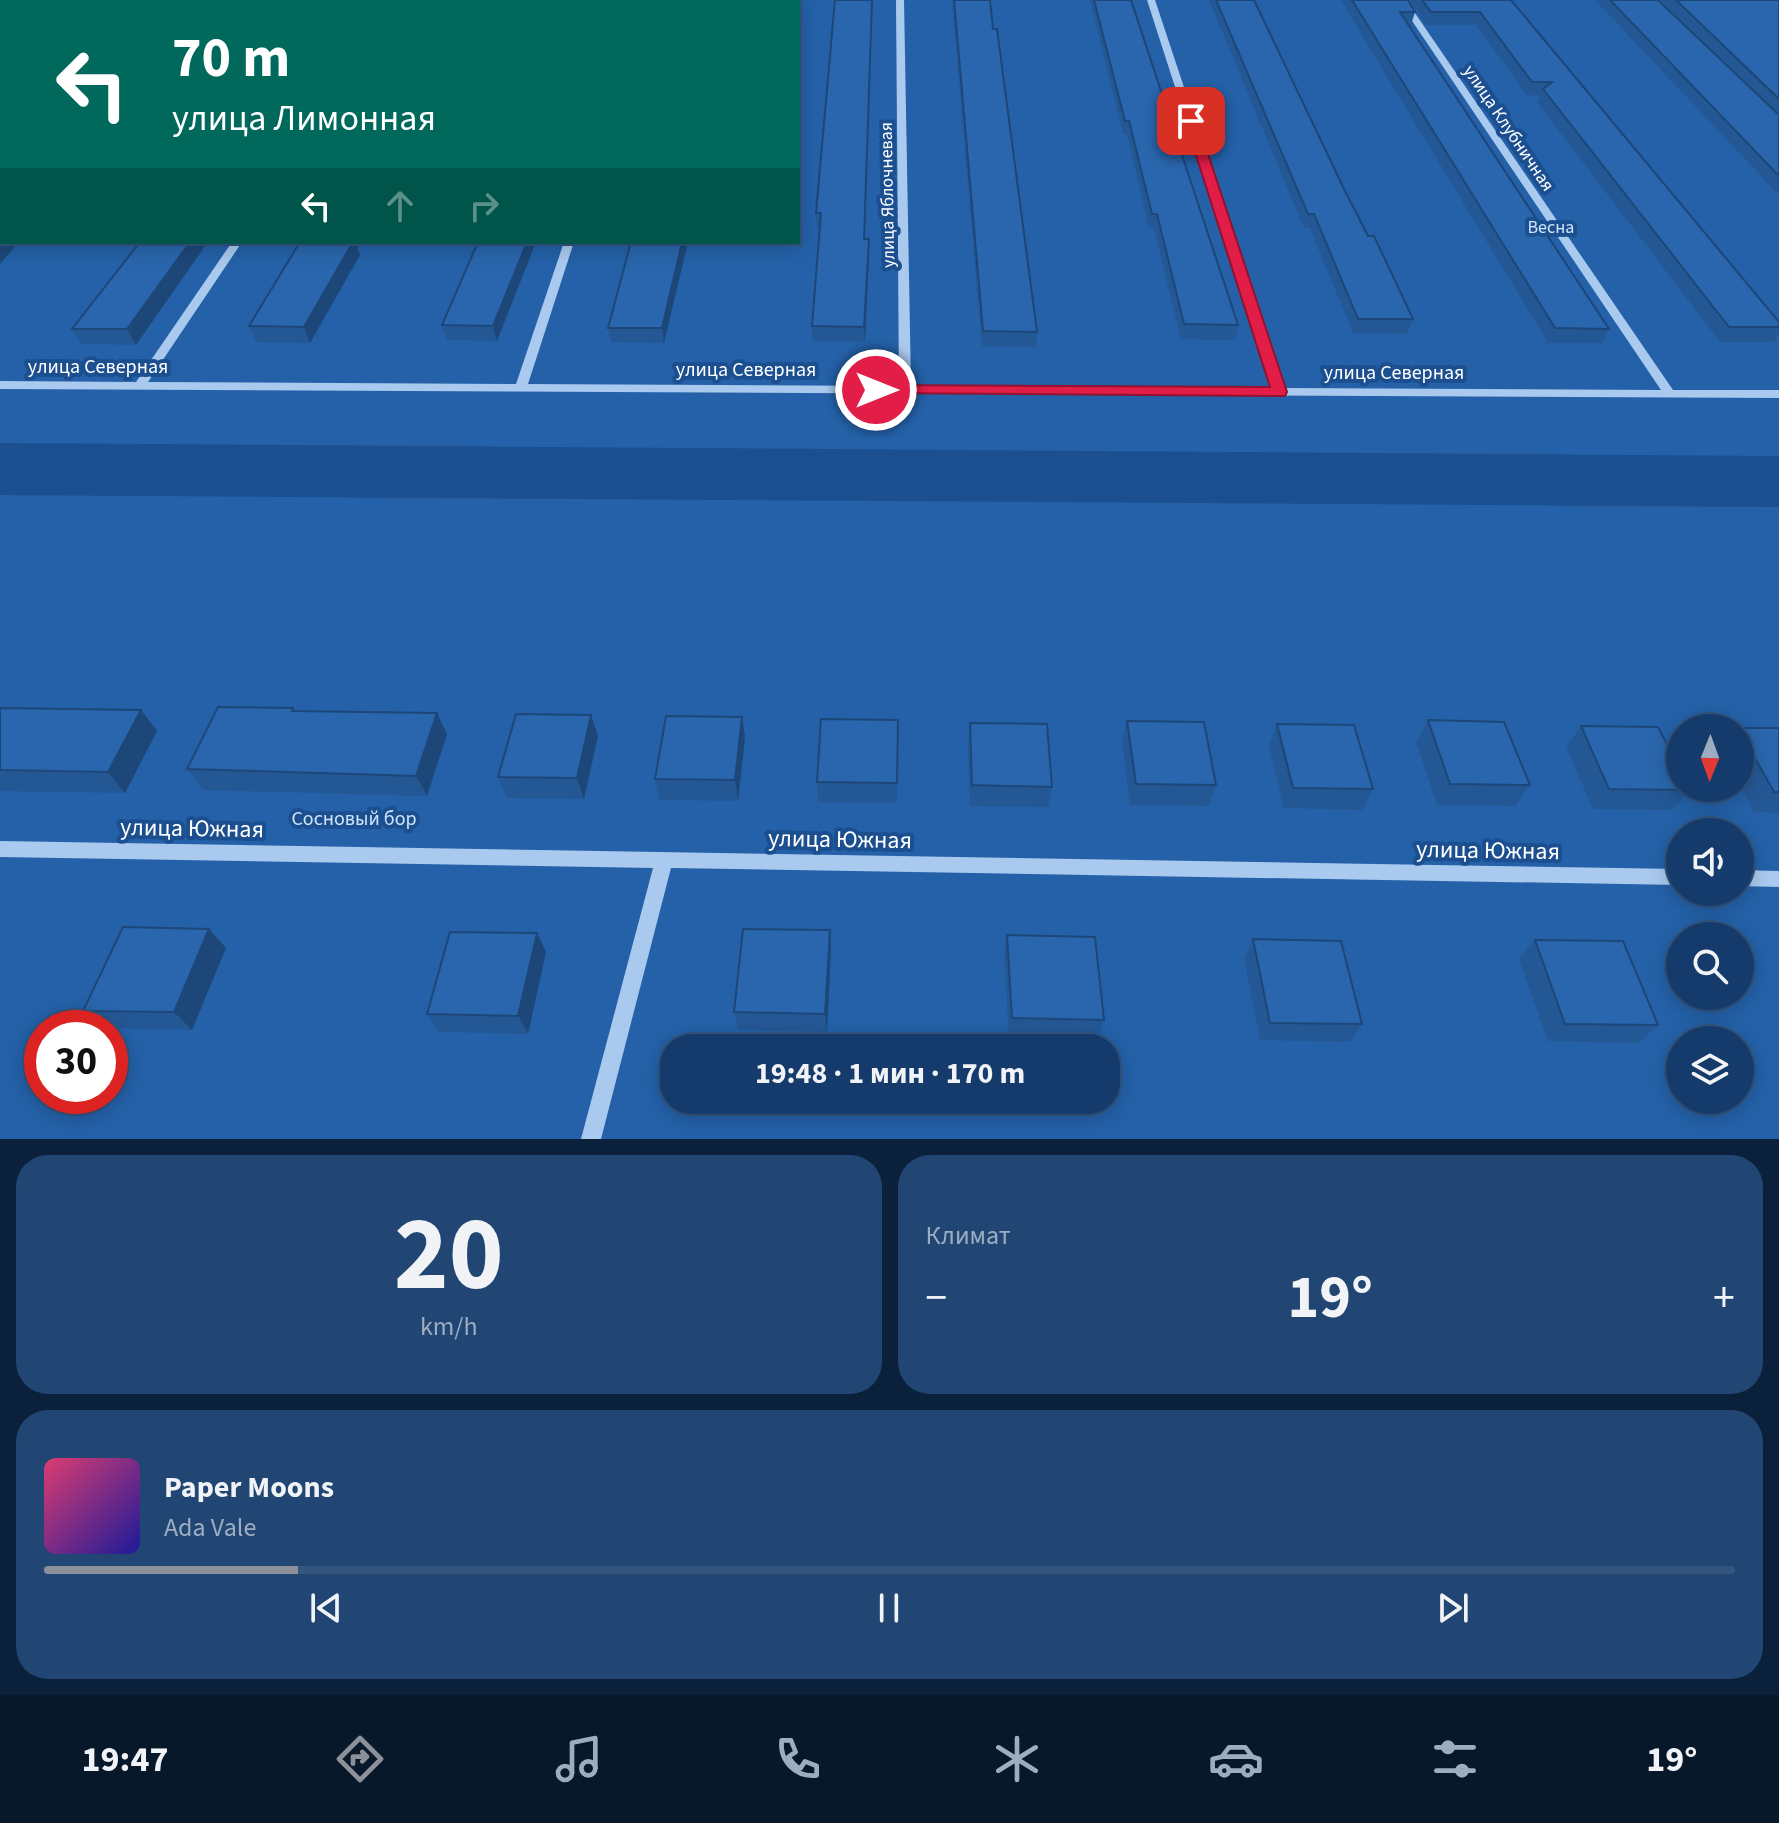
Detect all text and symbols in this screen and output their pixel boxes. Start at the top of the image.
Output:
text: 70 m [172,19,290,98]
icon: left [40,32,144,136]
street label: улица Клубничная [1457,60,1560,196]
pin [1157,87,1225,155]
text: улица Лимонная [172,93,436,144]
icon: arrive [1169,99,1213,143]
street label: улица Яблочневая [874,122,901,268]
icon: left [294,184,338,228]
icon: ahead [378,184,422,228]
icon: right [462,184,506,228]
park label: Весна [1528,215,1574,240]
position arrow [834,348,918,432]
street label: улица Северная [28,353,168,381]
street label: улица Северная [676,356,816,384]
street label: улица Северная [1324,359,1464,387]
north arrow [1666,714,1754,802]
map controls [1666,714,1754,1114]
park label: Сосновый бор [291,805,417,833]
street label: улица Южная [120,810,264,847]
button: sound [1666,818,1754,906]
street label: улица Южная [768,821,912,858]
street label: улица Южная [1416,832,1560,869]
button: search [1666,922,1754,1010]
speed limit sign: 30 [24,1010,128,1114]
button: layers [1666,1026,1754,1114]
text: 19:48 · 1 мин · 170 m [755,1052,1025,1095]
text: 20 [394,1182,504,1330]
text: Климат [926,1217,1011,1254]
text: 19° [1288,1256,1373,1341]
text: − [926,1267,947,1330]
text: + [1713,1267,1735,1330]
text: km/h [420,1308,478,1345]
text: Paper Moons [164,1466,334,1509]
text: Ada Vale [164,1509,256,1546]
icon: previous [304,1586,348,1630]
icon: pause [867,1586,911,1630]
icon: next [1431,1586,1475,1630]
icon: directions [332,1731,388,1787]
icon: music [551,1731,607,1787]
icon: phone [770,1731,826,1787]
icon: climate [989,1731,1045,1787]
icon: car [1208,1731,1264,1787]
icon: filters [1427,1731,1483,1787]
text: 19:47 [82,1734,168,1785]
text: 19° [1646,1734,1697,1785]

